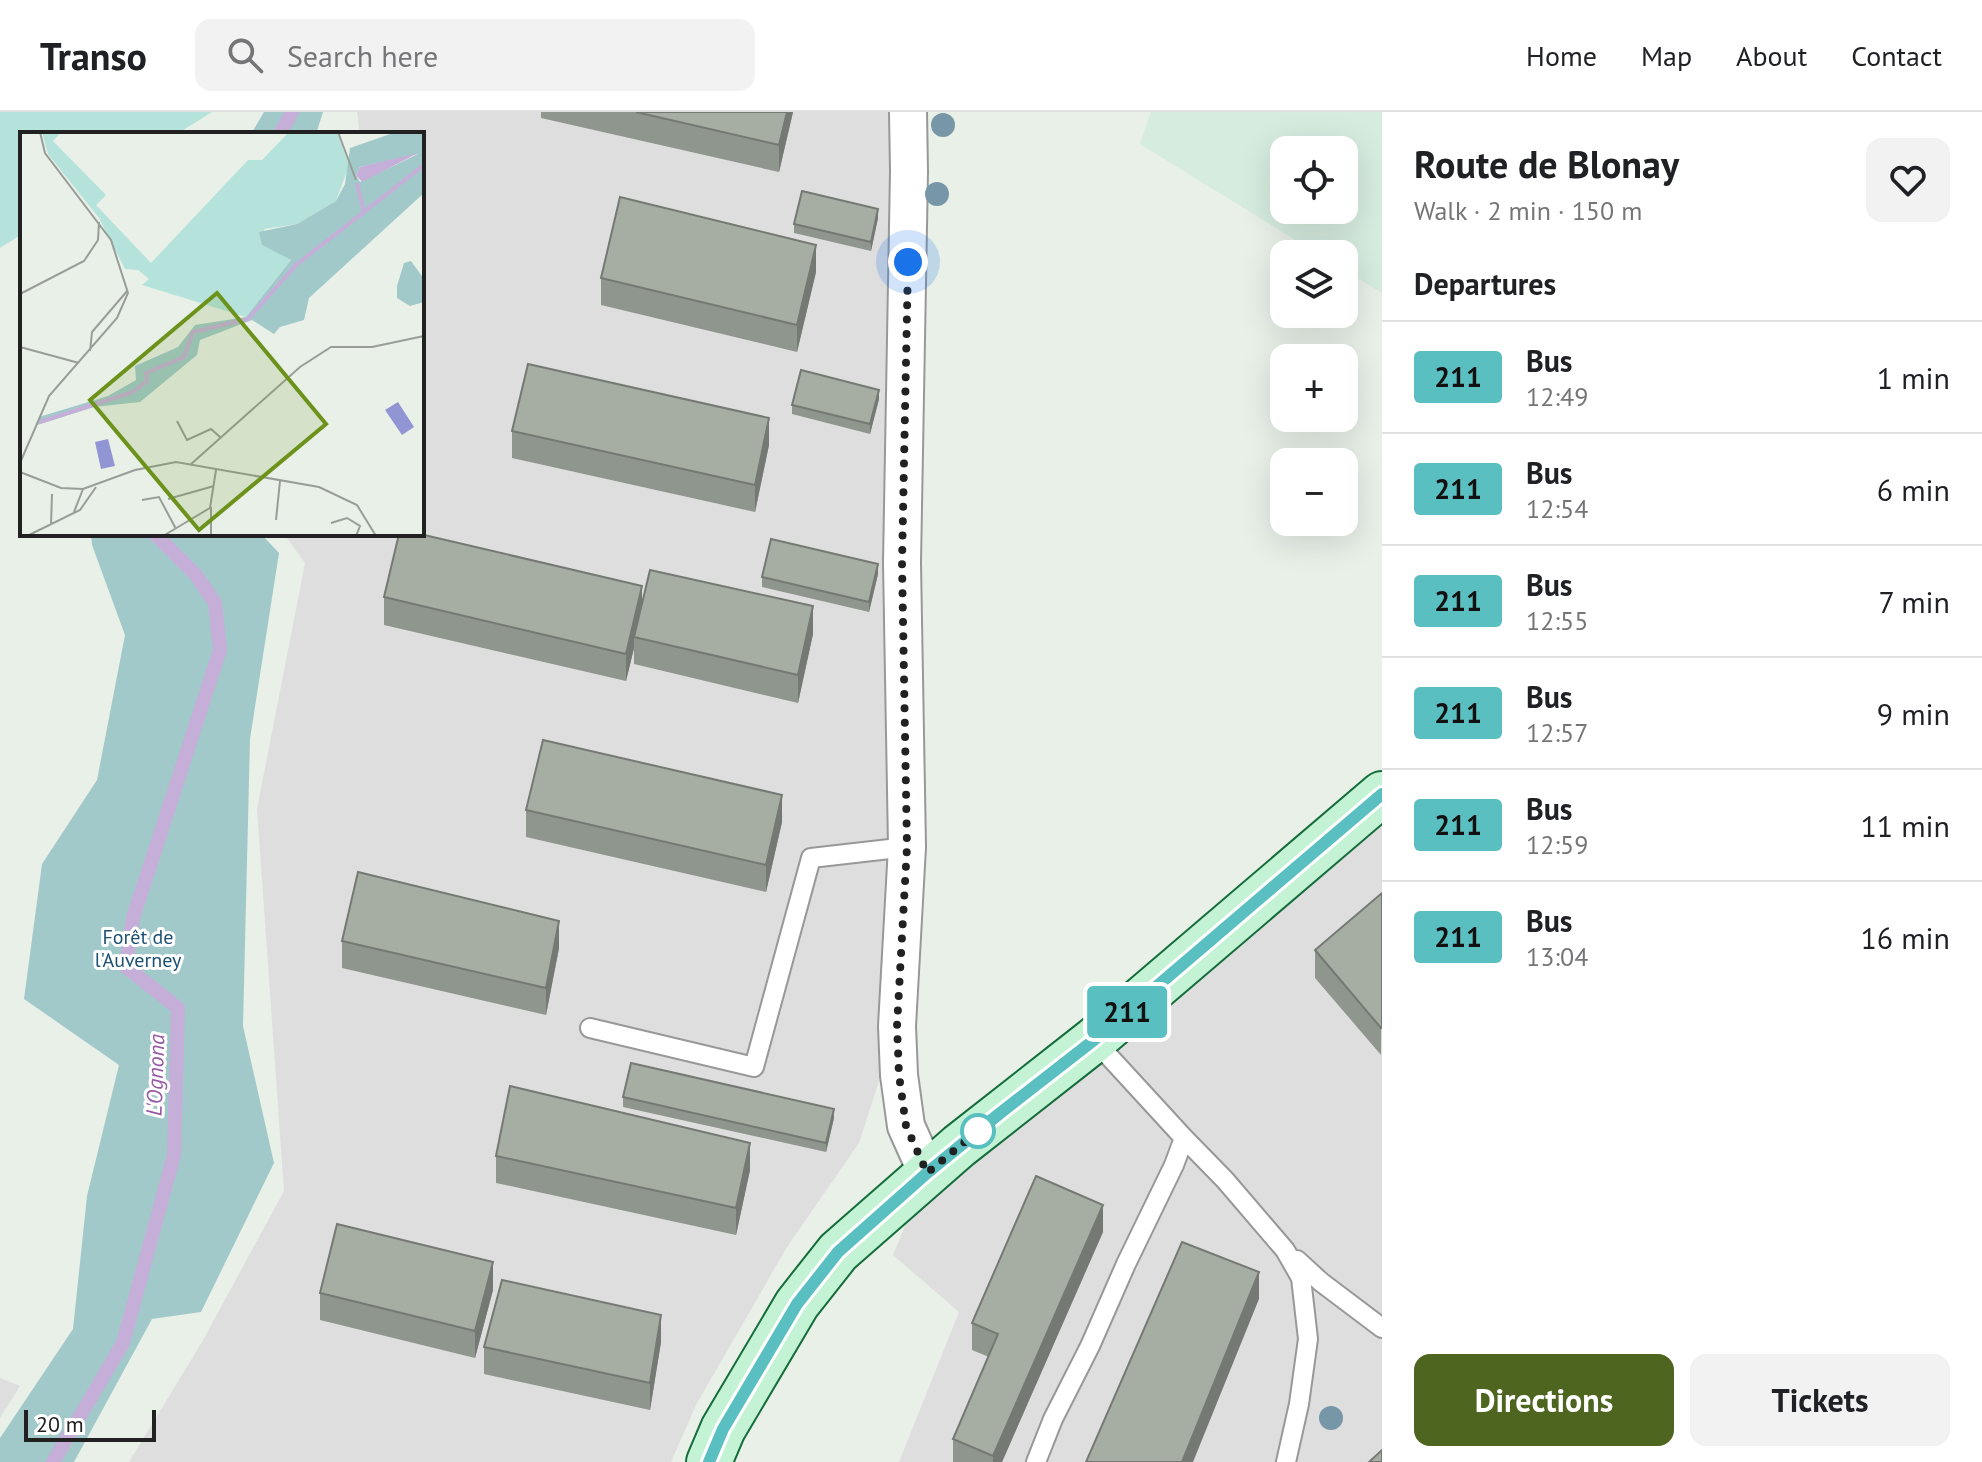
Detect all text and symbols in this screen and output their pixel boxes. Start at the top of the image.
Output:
search box [195,19,755,91]
text: Transo [40,31,147,80]
icon: search [223,33,267,77]
text: Search here [287,36,438,75]
text: Home [1526,37,1597,74]
text: Map [1641,37,1692,74]
text: About [1736,37,1807,74]
text: Contact [1851,37,1942,74]
inset map [20,132,424,536]
map controls [1270,136,1358,536]
button: locate [1270,136,1358,224]
button: heart [1866,138,1950,222]
text: Route de Blonay [1414,139,1679,188]
text: Walk · 2 min · 150 m [1414,194,1642,227]
button: layers [1270,240,1358,328]
your location [888,242,928,282]
text: Departures [1414,264,1556,303]
text: Bus [1526,341,1573,380]
button: + [1270,344,1358,432]
text: 211 [1434,358,1482,395]
text: 1 min [1877,358,1950,397]
text: 12:49 [1526,380,1588,413]
button: − [1270,448,1358,536]
text: Bus [1526,453,1573,492]
text: 211 [1434,470,1482,507]
text: 6 min [1877,470,1950,509]
text: 12:54 [1526,492,1588,525]
text: Bus [1526,565,1573,604]
text: 211 [1434,582,1482,619]
text: 7 min [1878,582,1950,621]
text: 12:55 [1526,604,1588,637]
text: Bus [1526,677,1573,716]
text: 211 [1434,694,1482,731]
text: 9 min [1877,694,1950,733]
text: 12:57 [1526,716,1588,749]
text: Bus [1526,789,1573,828]
text: 211 [1434,806,1482,843]
text: 11 min [1860,806,1950,845]
text: 12:59 [1526,828,1588,861]
text: Bus [1526,901,1573,940]
text: 211 [1434,918,1482,955]
text: 16 min [1860,918,1950,957]
park label: Forêt de l'Auverney [95,924,182,973]
text: 13:04 [1526,940,1588,973]
line badge: 211 [1081,986,1173,1038]
text: 211 [1103,993,1151,1030]
water label: L'Ognona [140,1033,170,1116]
unlabelled marker [961,1114,995,1148]
button: Directions [1414,1354,1674,1446]
button: Tickets [1690,1354,1950,1446]
scale bar [24,1406,156,1442]
text: 20 m [36,1410,84,1438]

